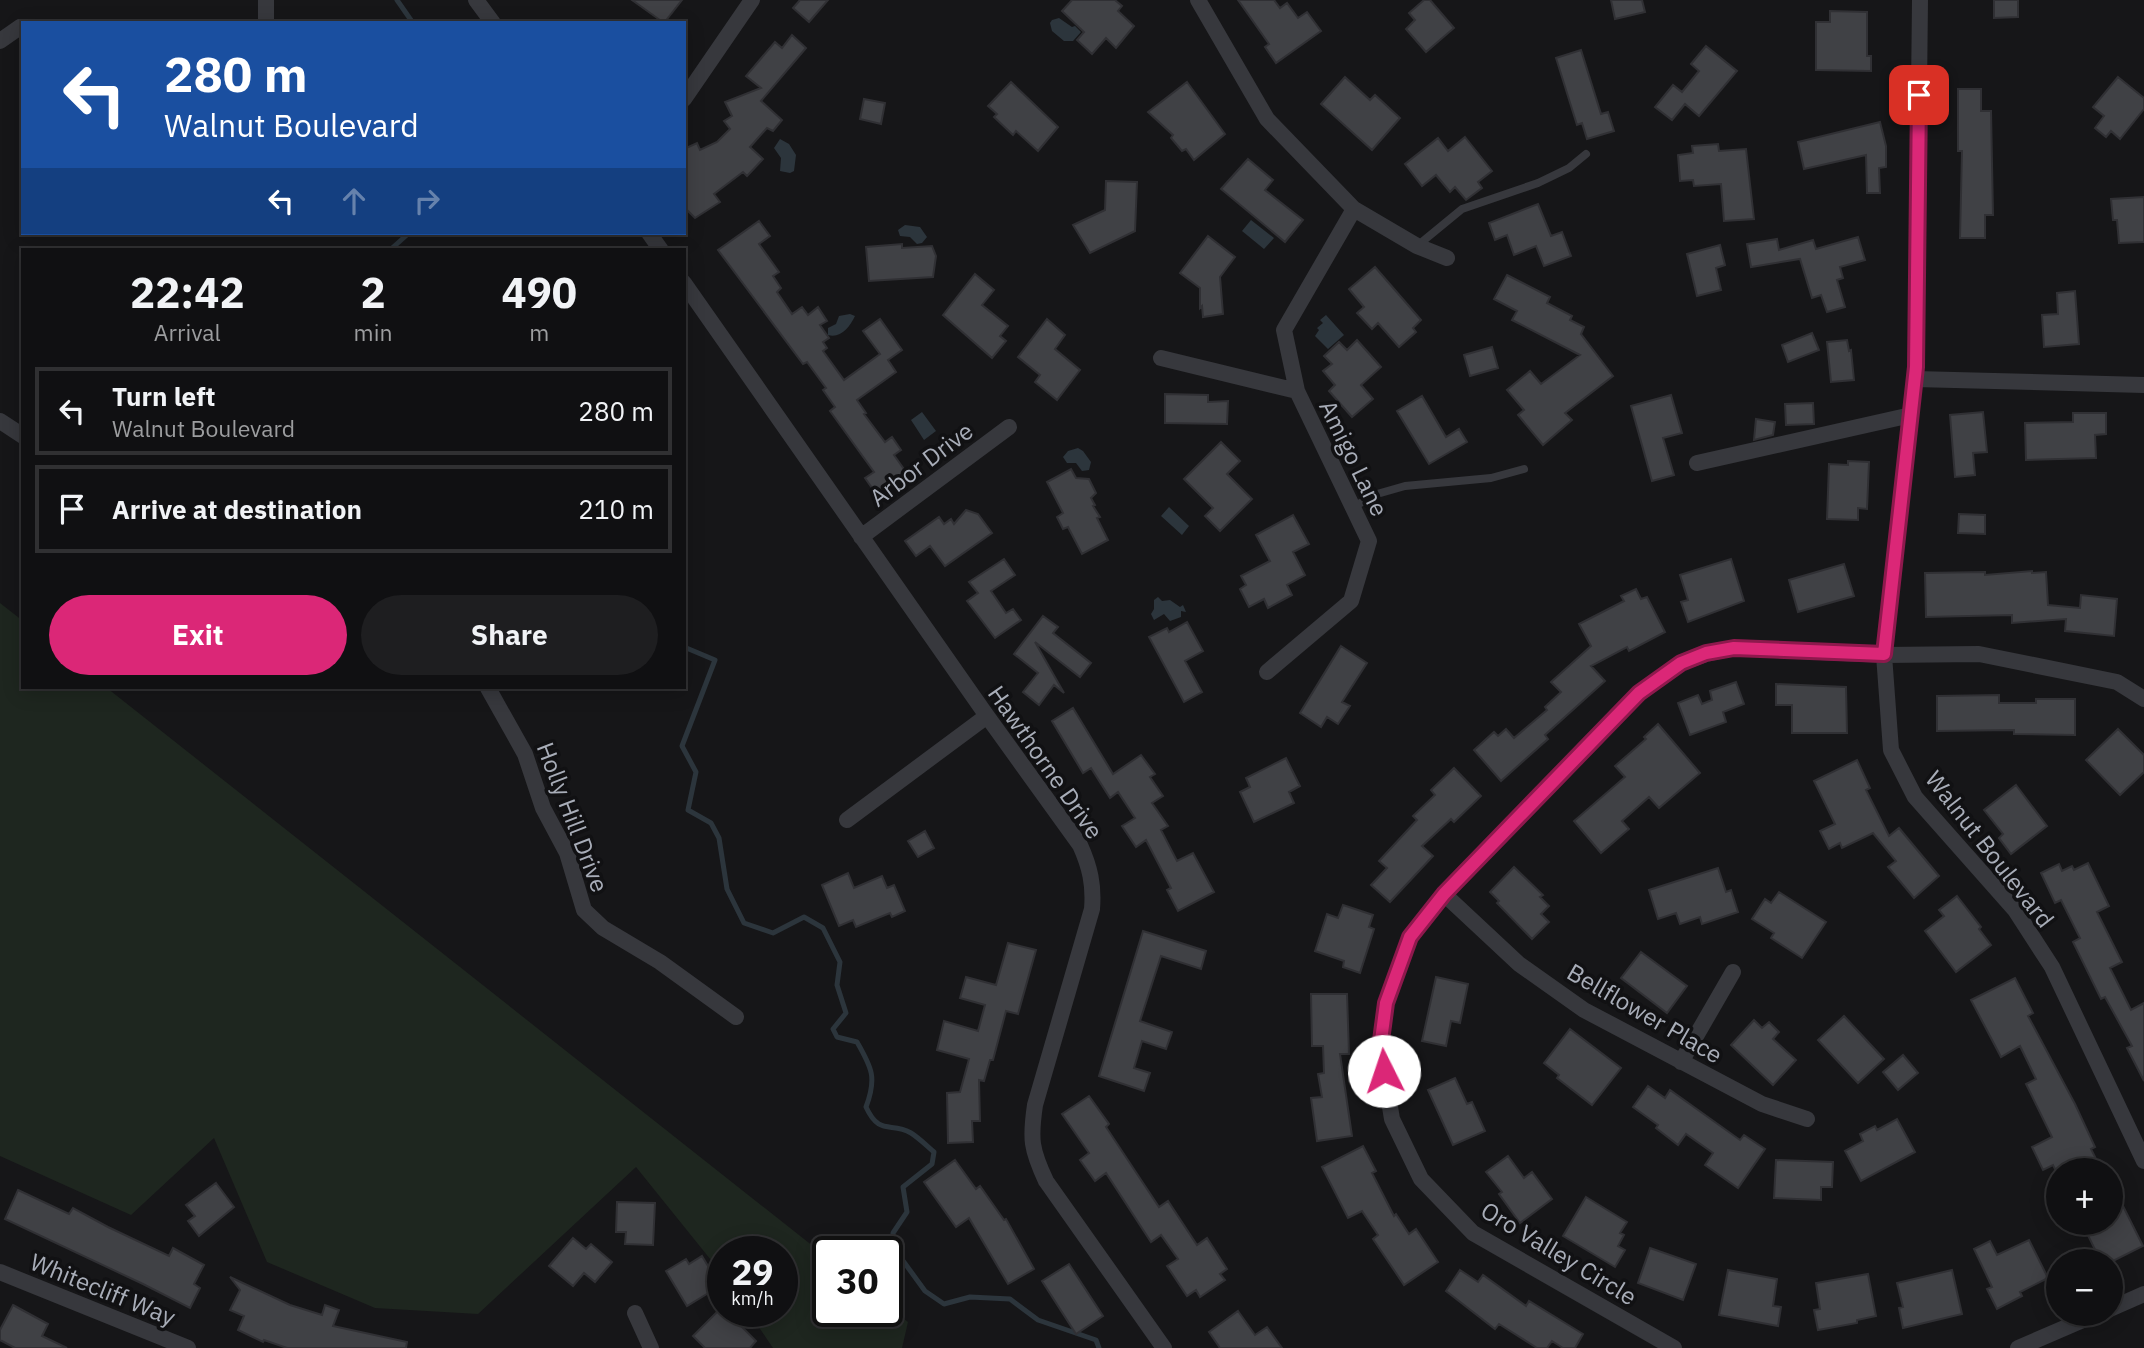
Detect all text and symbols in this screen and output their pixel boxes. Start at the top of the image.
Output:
text: 280 m [164,42,308,105]
icon: left [49,49,140,140]
pin [1889,65,1949,125]
icon: arrive [1900,76,1938,114]
text: Walnut Boulevard [164,104,419,146]
icon: left [262,182,300,220]
icon: ahead [335,182,373,220]
icon: right [408,182,446,220]
text: 22:42 [130,265,245,320]
text: 2 [360,265,386,320]
text: 490 [501,265,577,320]
text: Arrival [154,317,221,347]
text: min [354,317,392,347]
text: m [529,317,549,347]
text: Turn left [112,379,215,413]
icon: left [53,392,91,430]
text: 280 m [578,394,654,428]
street label: Amigo Lane [1312,395,1396,521]
text: Walnut Boulevard [112,413,295,443]
street label: Arbor Drive [863,415,979,513]
icon: arrive [53,490,91,528]
text: Arrive at destination [112,492,362,526]
text: 210 m [578,492,654,526]
button: Exit [49,595,347,675]
button: Share [361,595,658,675]
street label: Hawthorne Drive [981,679,1111,845]
street label: Holly Hill Drive [530,738,616,896]
street label: Walnut Boulevard [1919,764,2061,934]
street label: Bellflower Place [1561,956,1729,1070]
position arrow [1347,1034,1421,1108]
map controls [2046,1158,2123,1326]
button: + [2046,1158,2123,1235]
street label: Oro Valley Circle [1475,1194,1643,1312]
speed limit sign: 30 [812,1236,903,1327]
street label: Whitecliff Way [26,1245,180,1333]
text: 29 [731,1249,774,1295]
button: − [2046,1249,2123,1326]
text: km/h [731,1287,774,1310]

